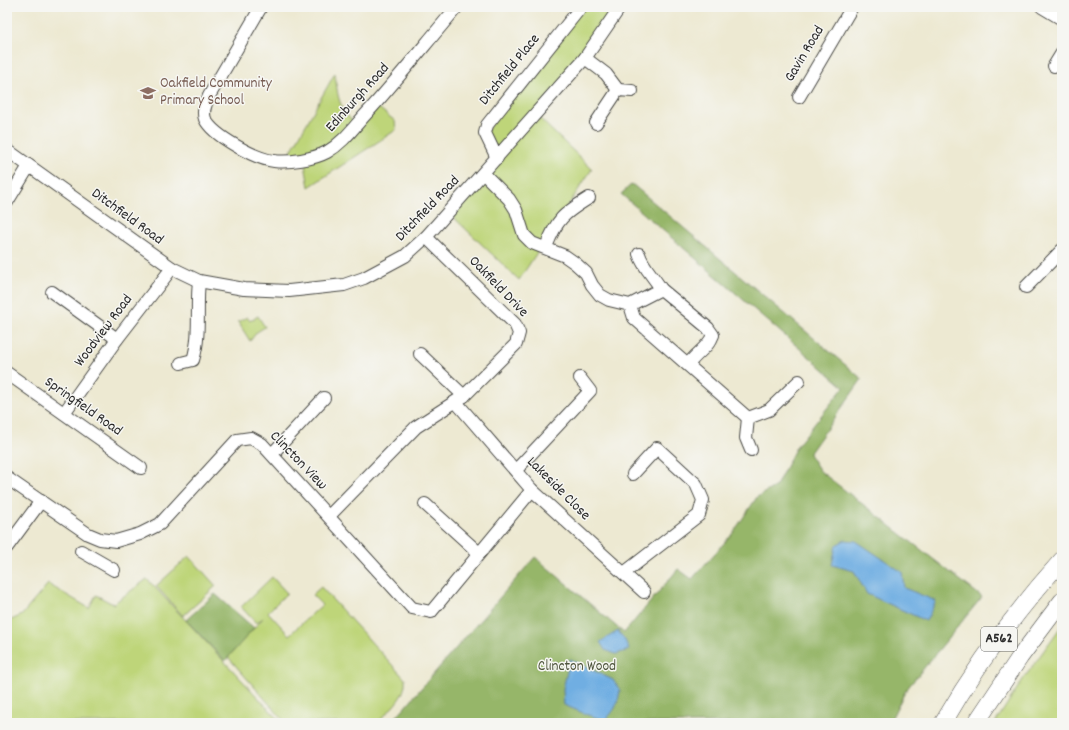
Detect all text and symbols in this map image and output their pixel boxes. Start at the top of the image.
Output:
street label: Gavin Road [780,22,830,86]
street label: Ditchfield Place [474,29,546,111]
street label: Edinburgh Road [321,58,395,138]
place label: Oakfield Community Primary School [160,73,273,112]
school or university icon: Oakfield Community Primary School [139,84,157,102]
street label: Ditchfield Road [391,171,465,247]
street label: Ditchfield Road [86,183,168,251]
street label: Oakfield Drive [463,251,533,323]
street label: Woodview Road [69,290,139,372]
street label: Springfield Road [39,372,127,442]
street label: Clincton View [264,426,332,496]
street label: Lakeside Close [521,452,595,526]
road number: A562 [981,627,1017,651]
park label: Clincton Wood [538,656,616,678]

